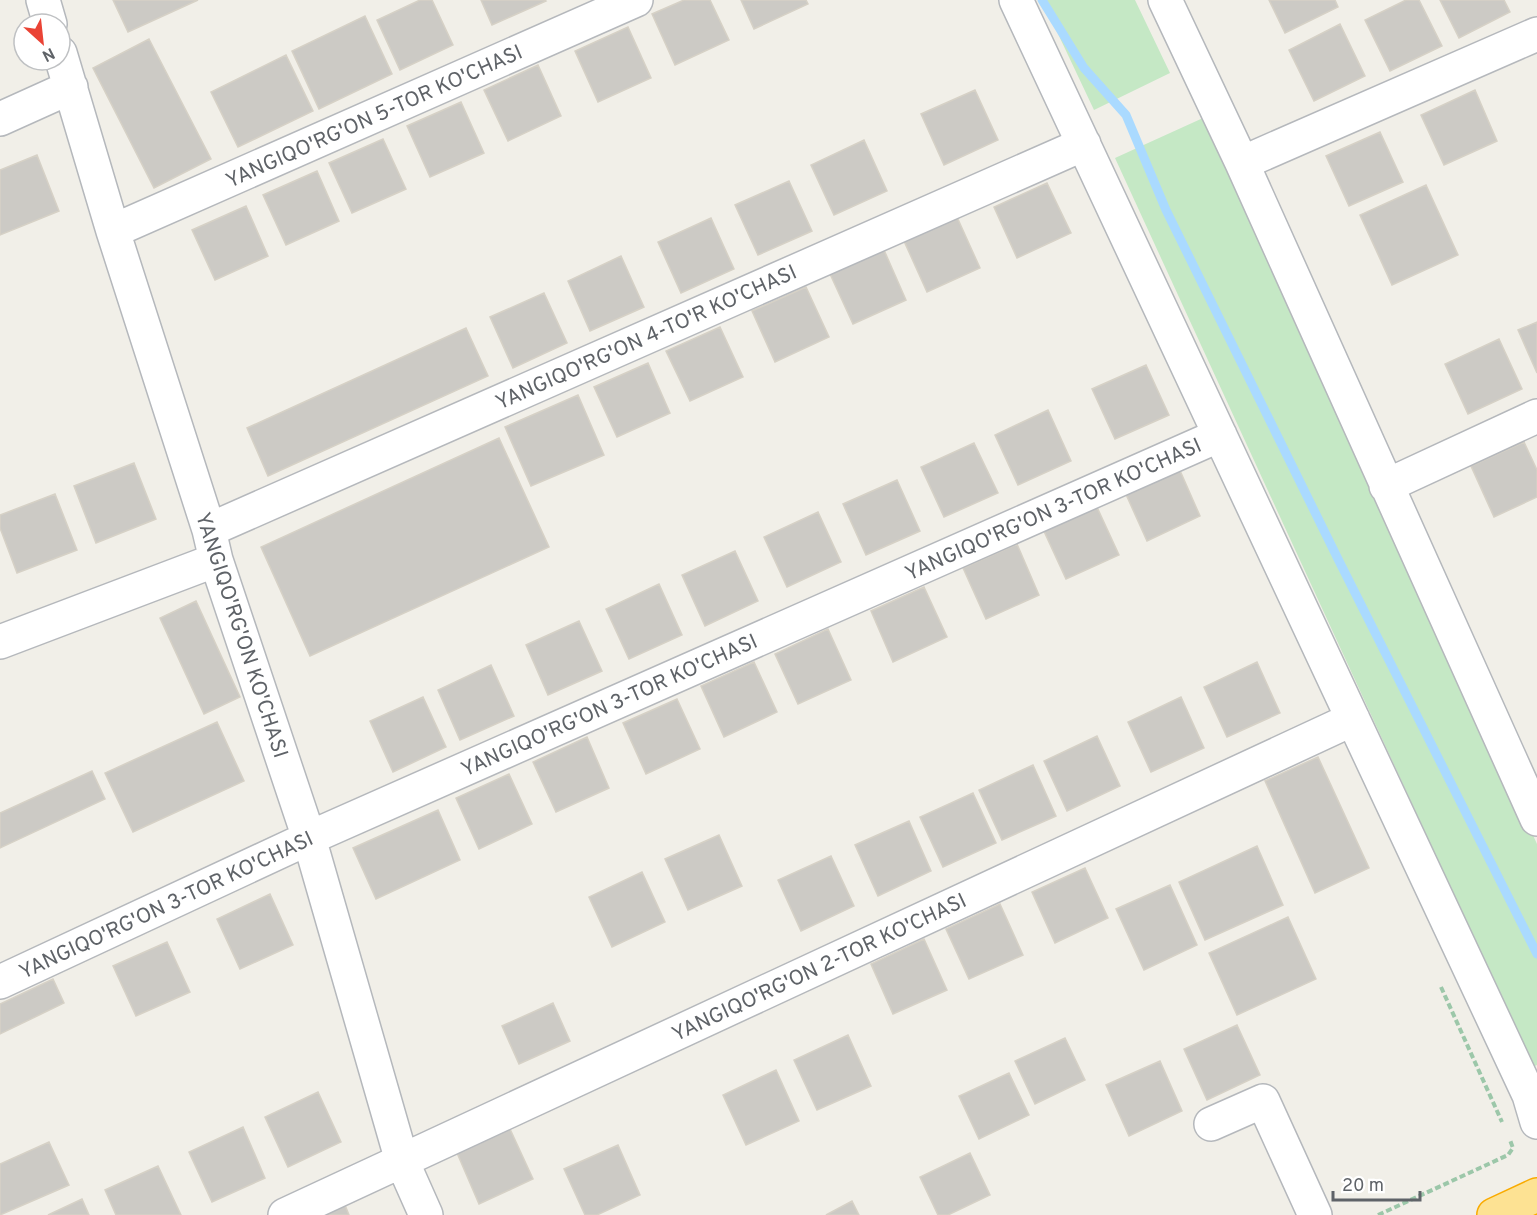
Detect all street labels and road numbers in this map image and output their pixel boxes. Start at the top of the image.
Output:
street label: YANGIQO'RG'ON 5-TOR KO'CHASI [222,40,527,195]
street label: YANGIQO'RG'ON 4-TO'R KO'CHASI [492,260,801,417]
street label: YANGIQO'RG'ON 3-TOR KO'CHASI [901,433,1206,588]
street label: YANGIQO'RG'ON KO'CHASI [188,509,293,762]
street label: YANGIQO'RG'ON 3-TOR KO'CHASI [457,629,762,784]
street label: YANGIQO'RG'ON 3-TOR KO'CHASI [15,826,318,987]
street label: YANGIQO'RG'ON 2-TOR KO'CHASI [668,888,971,1049]

